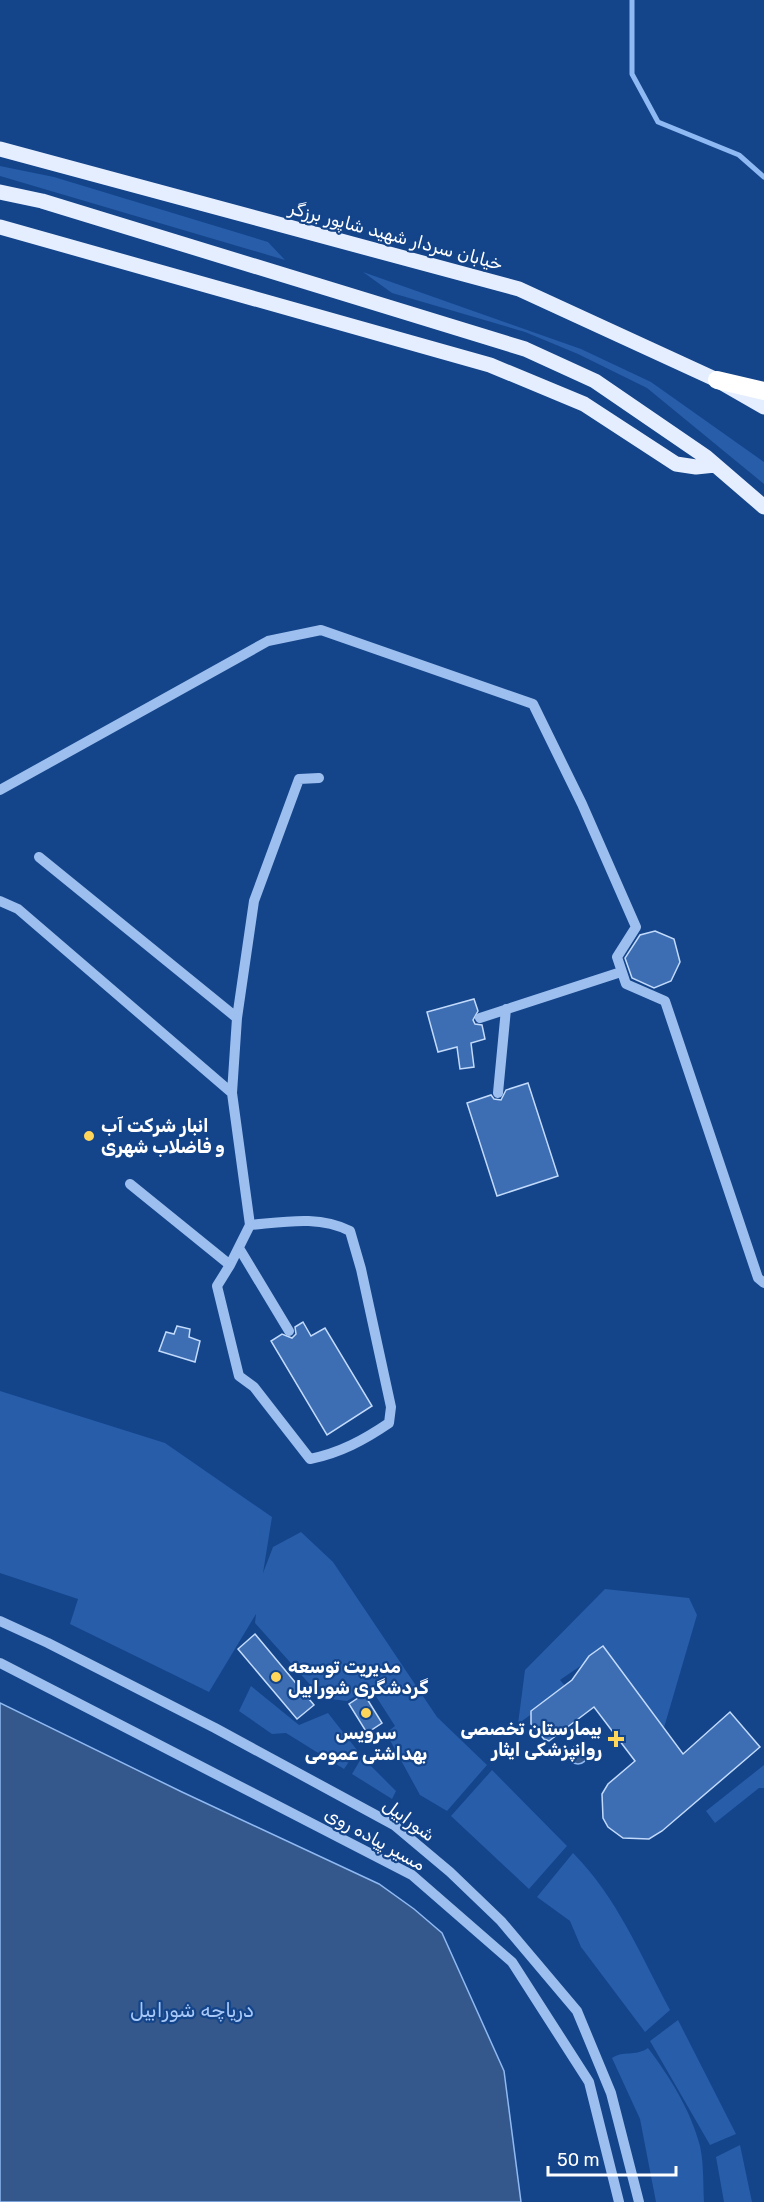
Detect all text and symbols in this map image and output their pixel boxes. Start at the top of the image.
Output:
street label: خیابان سردار شهید شاپور برزگر [285,197,505,276]
place label: انبار شرکت آب و فاضلاب شهری [101,1115,225,1158]
marker: انبار شرکت آب و فاضلاب شهری [82,1129,96,1143]
place label: مدیریت توسعه گردشگری شورابیل [288,1656,428,1699]
marker: مدیریت توسعه گردشگری شورابیل [269,1670,283,1684]
marker: سرویس بهداشتی عمومی [359,1706,373,1720]
place label: بیمارستان تخصصی روانپزشکی ایثار [460,1718,602,1762]
place label: سرویس بهداشتی عمومی [305,1722,427,1765]
marker: بیمارستان تخصصی روانپزشکی ایثار [607,1730,625,1748]
street label: شورابیل [379,1794,439,1846]
street label: مسیر پیاده روی [320,1802,429,1877]
water label: دریاچه شورابیل [130,1998,254,2022]
scale bar [548,2139,676,2177]
text: 50 m [557,2149,600,2171]

